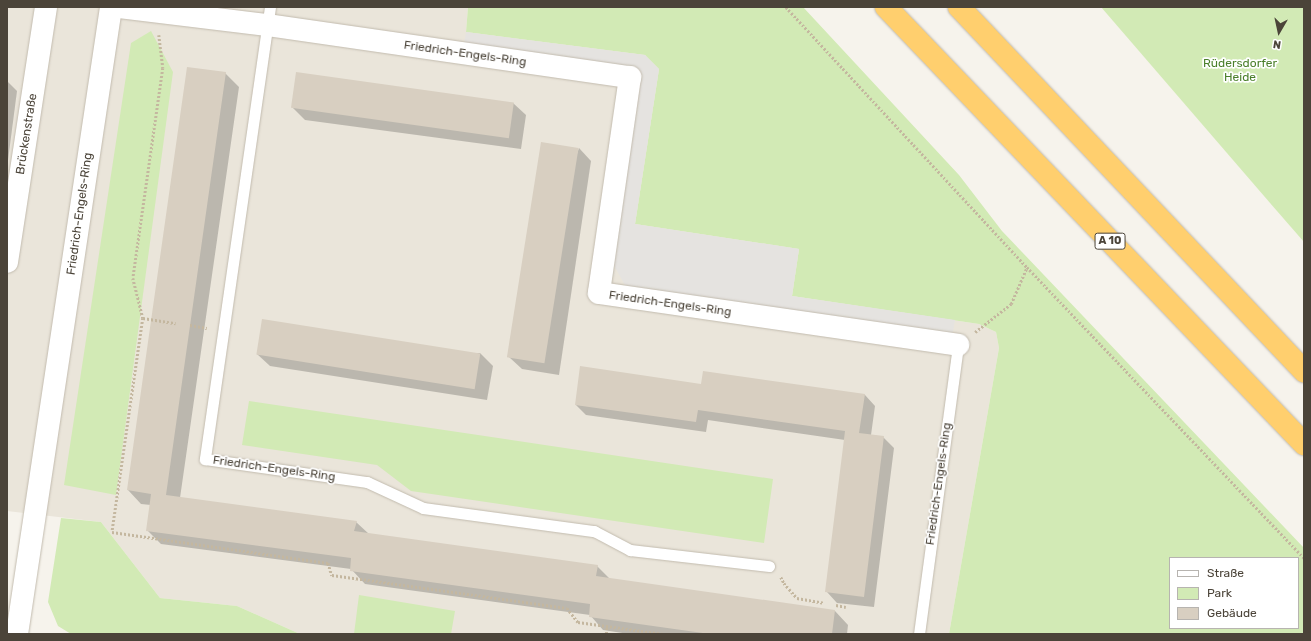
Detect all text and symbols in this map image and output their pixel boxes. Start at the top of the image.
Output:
north arrow [1259,12,1299,52]
text: N [1272,37,1282,51]
street label: Friedrich-Engels-Ring [403,38,527,70]
park label: Rüdersdorfer Heide [1203,57,1277,85]
street label: Brückenstraße [13,92,41,176]
street label: Friedrich-Engels-Ring [64,152,96,276]
road number: A 10 [1094,232,1126,250]
street label: Friedrich-Engels-Ring [608,288,732,320]
street label: Friedrich-Engels-Ring [923,422,955,546]
street label: Friedrich-Engels-Ring [212,453,336,485]
legend [1169,557,1299,629]
text: Straße [1207,566,1244,580]
text: Park [1207,586,1232,600]
text: Gebäude [1207,606,1257,620]

